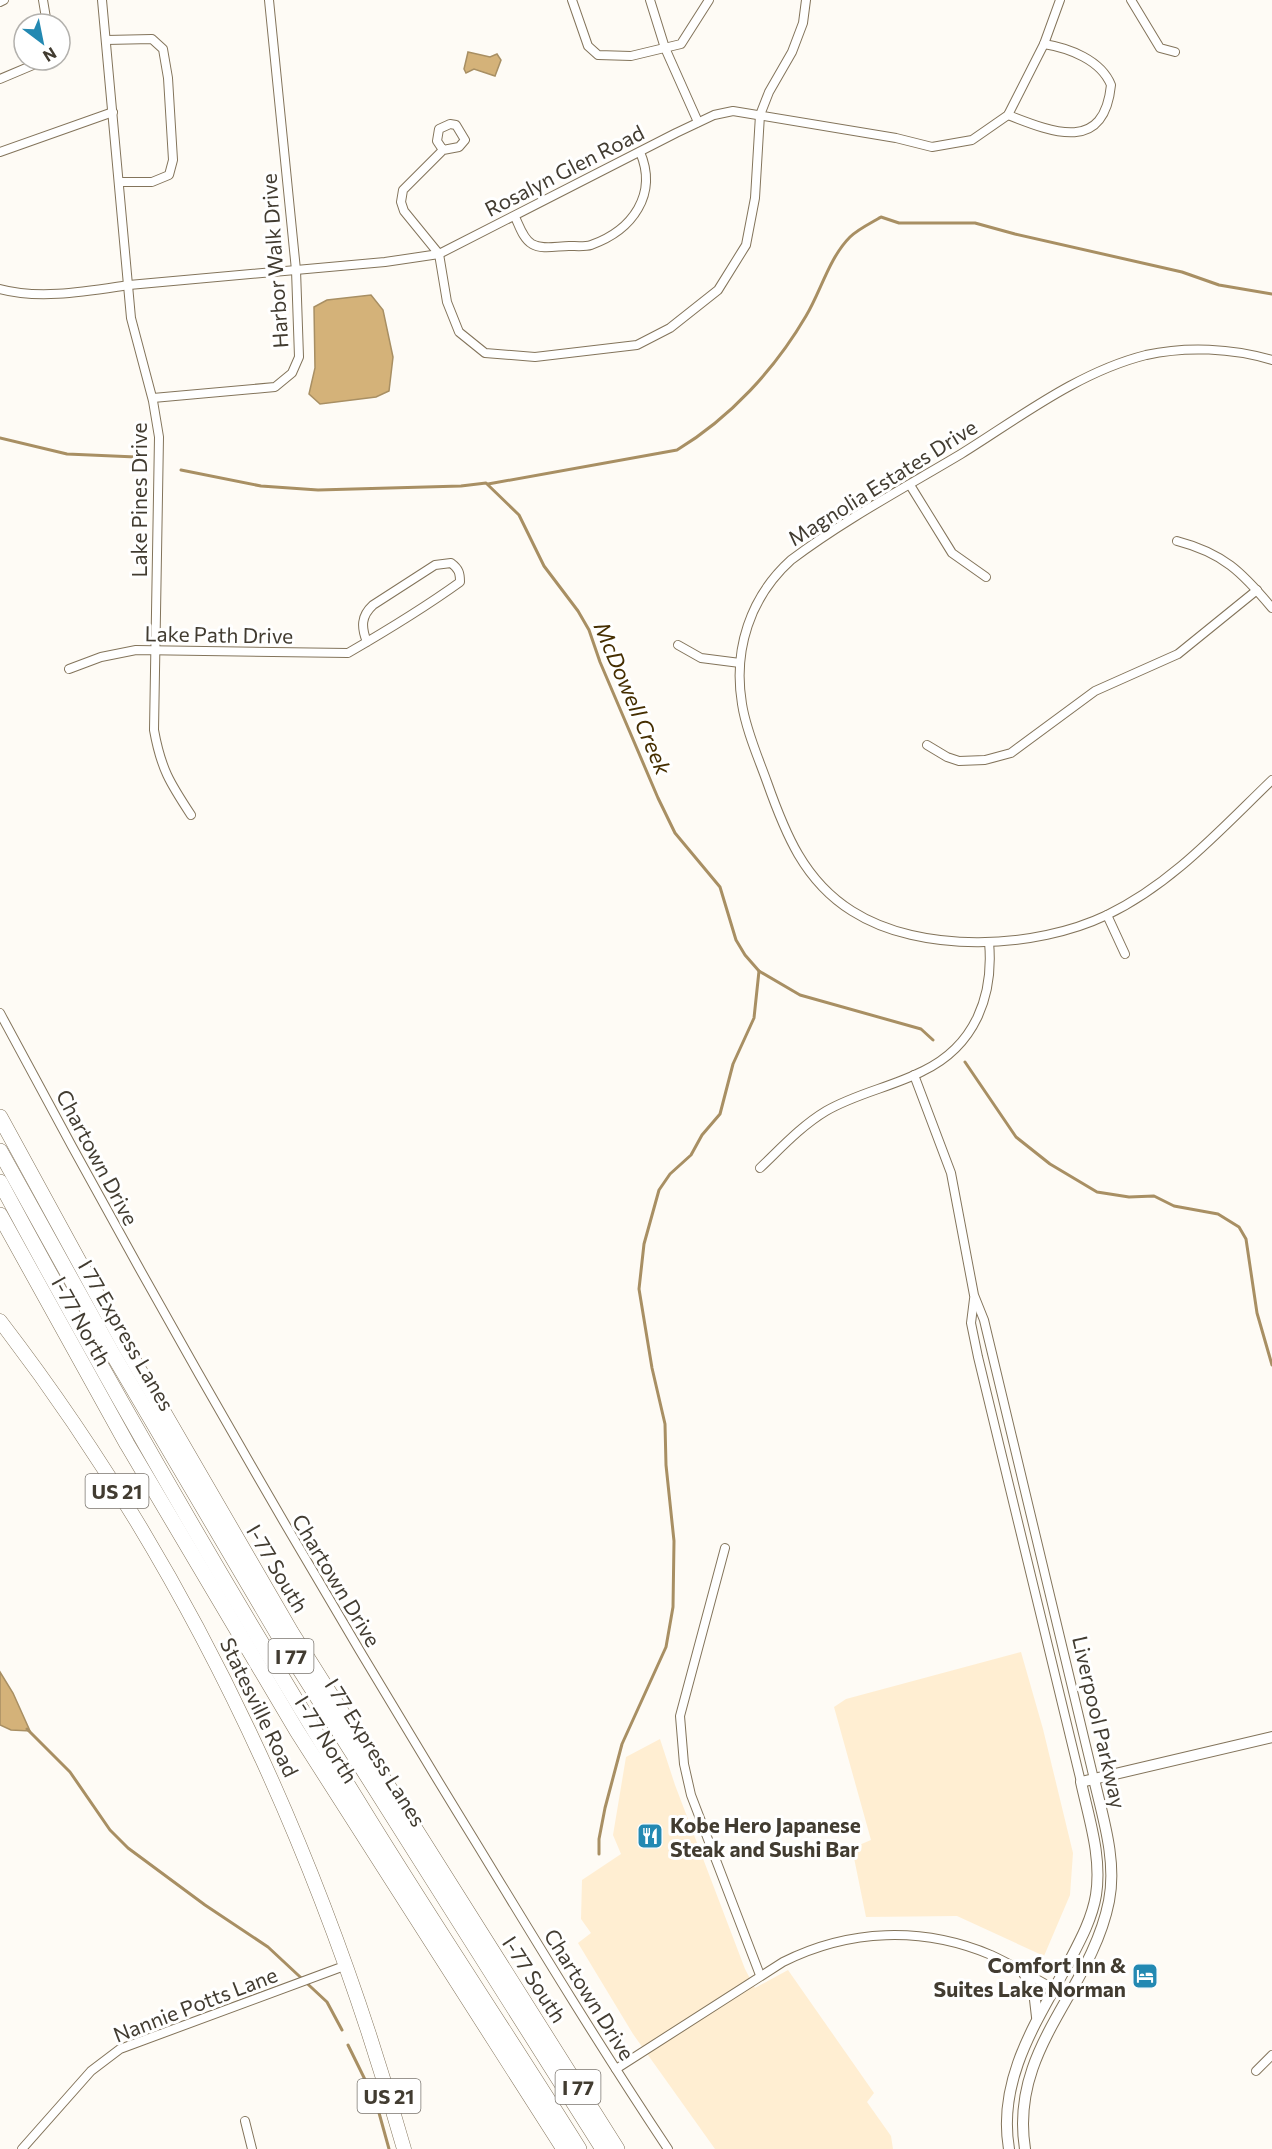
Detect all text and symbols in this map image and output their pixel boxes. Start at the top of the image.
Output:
north arrow [12,12,72,72]
text: N [40,44,60,66]
street label: Rosalyn Glen Road [480,119,648,221]
street label: Harbor Walk Drive [255,173,293,349]
street label: Magnolia Estates Drive [783,414,981,550]
street label: Lake Pines Drive [126,422,151,578]
water label: McDowell Creek [589,617,678,780]
street label: Lake Path Drive [145,620,293,648]
street label: Chartown Drive [52,1085,144,1229]
street label: I 77 Express Lanes [74,1255,180,1415]
street label: I-77 North [47,1272,117,1370]
road number: US 21 [86,1474,148,1508]
street label: Chartown Drive [288,1509,386,1651]
street label: I-77 South [242,1519,314,1617]
street label: Statesville Road [216,1633,304,1781]
street label: Liverpool Parkway [1068,1633,1132,1811]
road number: I 77 [268,1639,314,1673]
street label: I 77 Express Lanes [320,1673,432,1831]
street label: I-77 North [290,1691,364,1787]
place label: Kobe Hero Japanese Steak and Sushi Bar [670,1812,861,1861]
restaurant icon: Kobe Hero Japanese Steak and Sushi Bar [635,1821,665,1851]
street label: Chartown Drive [540,1924,640,2064]
street label: I-77 South [498,1931,572,2027]
place label: Comfort Inn & Suites Lake Norman [934,1952,1126,2001]
street label: Nannie Potts Lane [110,1961,280,2047]
hotel icon: Comfort Inn & Suites Lake Norman [1130,1961,1160,1991]
road number: I 77 [556,2070,600,2104]
road number: US 21 [358,2079,420,2113]

